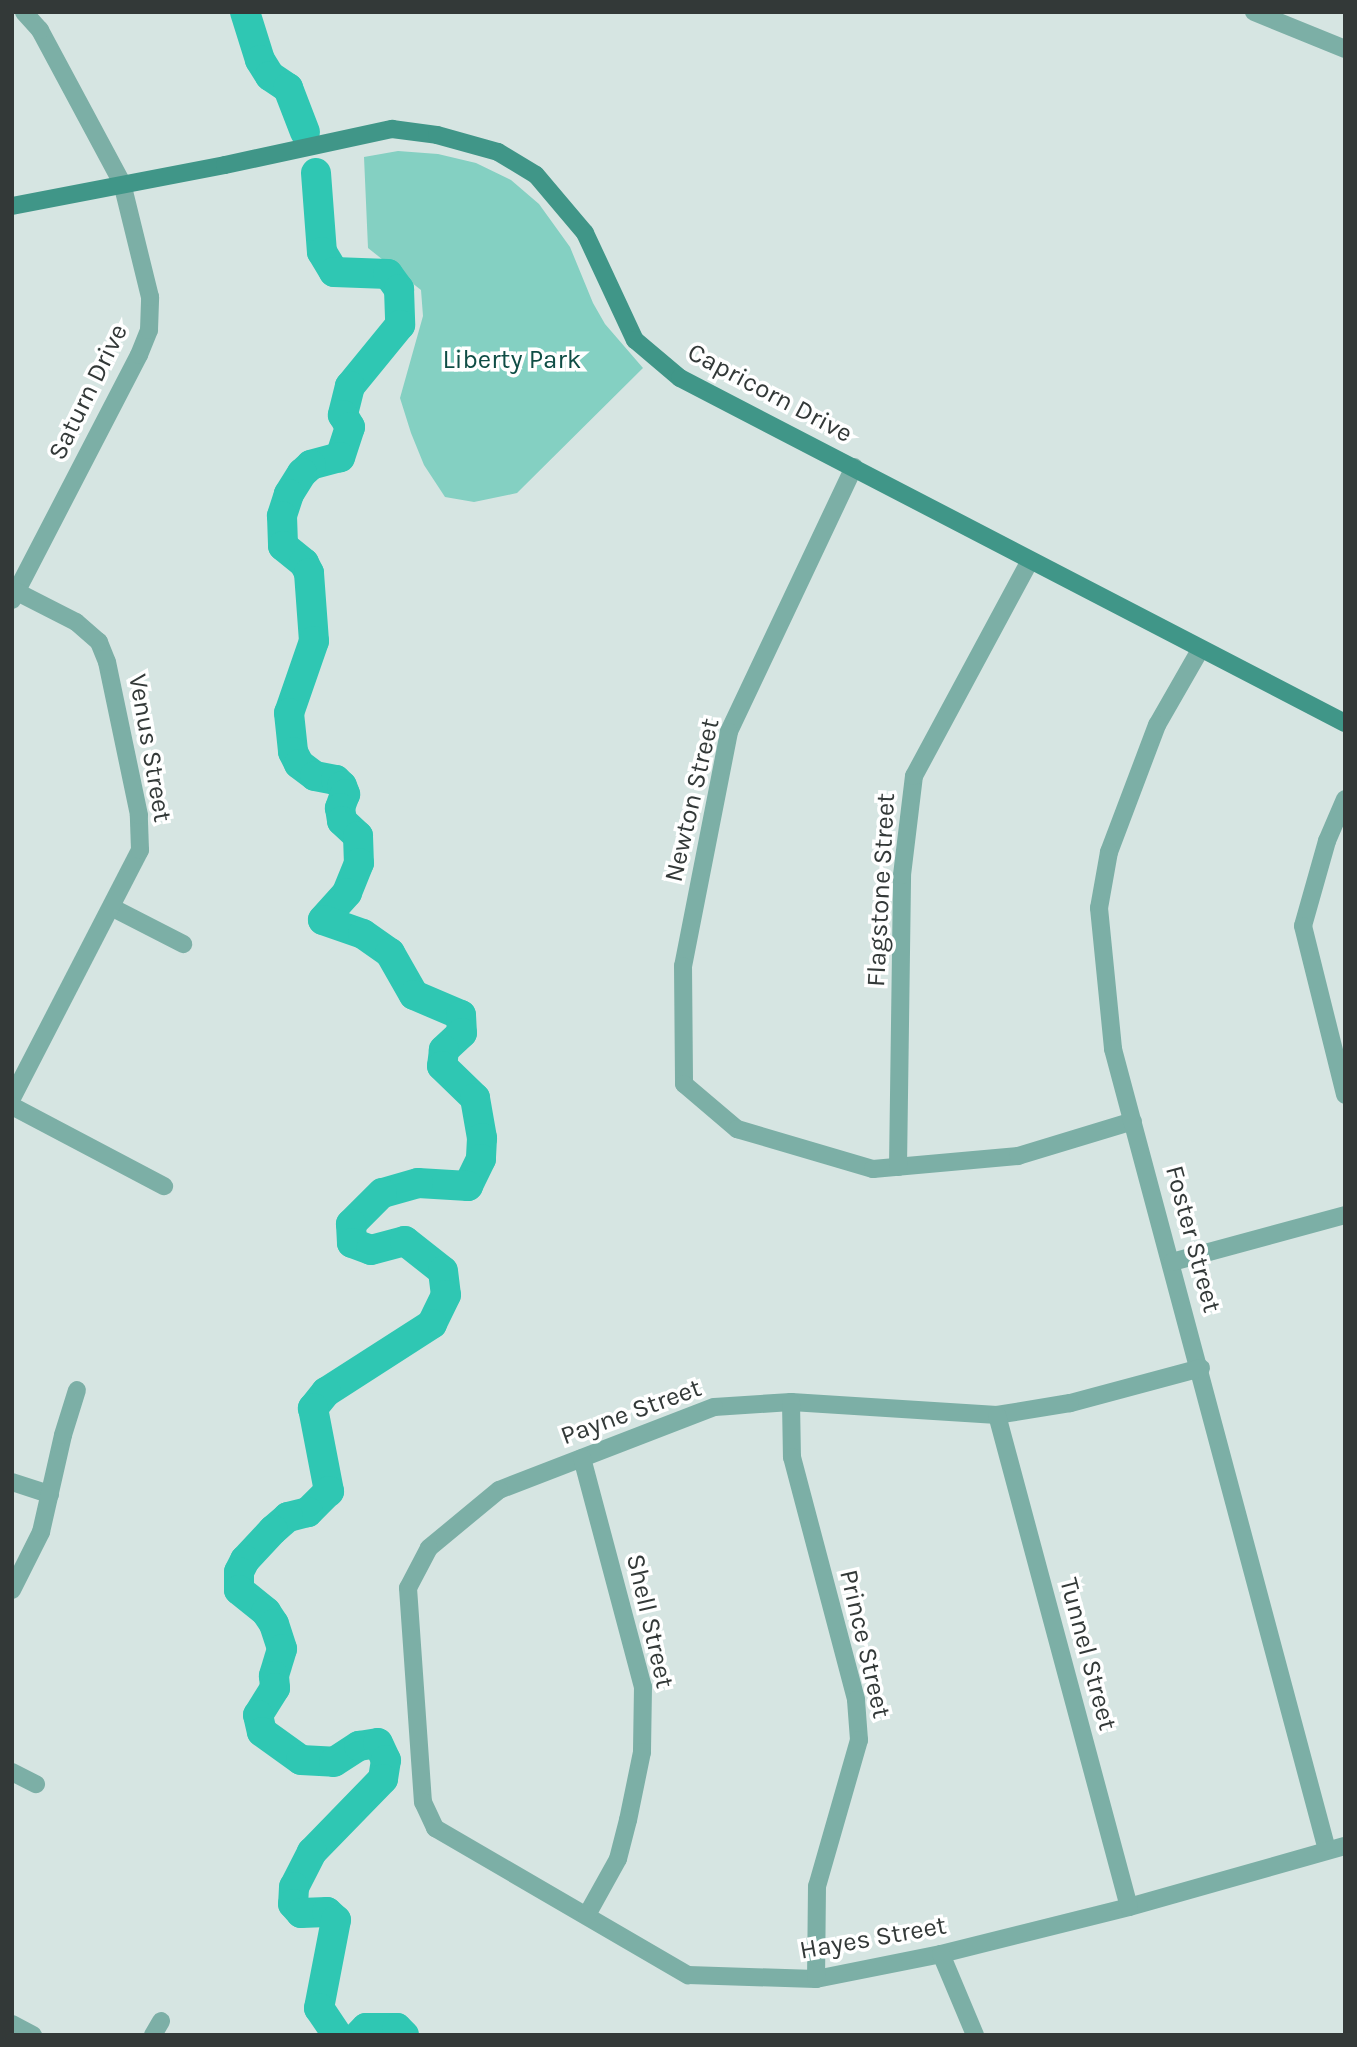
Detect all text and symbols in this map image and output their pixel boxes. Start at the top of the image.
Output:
street label: Saturn Drive [42,319,134,465]
street label: Capricorn Drive [682,336,858,450]
park label: Liberty Park [443,344,581,376]
street label: Venus Street [122,672,178,824]
street label: Newton Street [658,715,726,885]
street label: Flagstone Street [860,792,902,988]
street label: Foster Street [1158,1162,1228,1316]
street label: Payne Street [556,1372,706,1452]
street label: Shell Street [619,1551,681,1691]
street label: Prince Street [833,1567,897,1721]
street label: Tunnel Street [1053,1574,1123,1734]
street label: Hayes Street [797,1910,949,1966]

